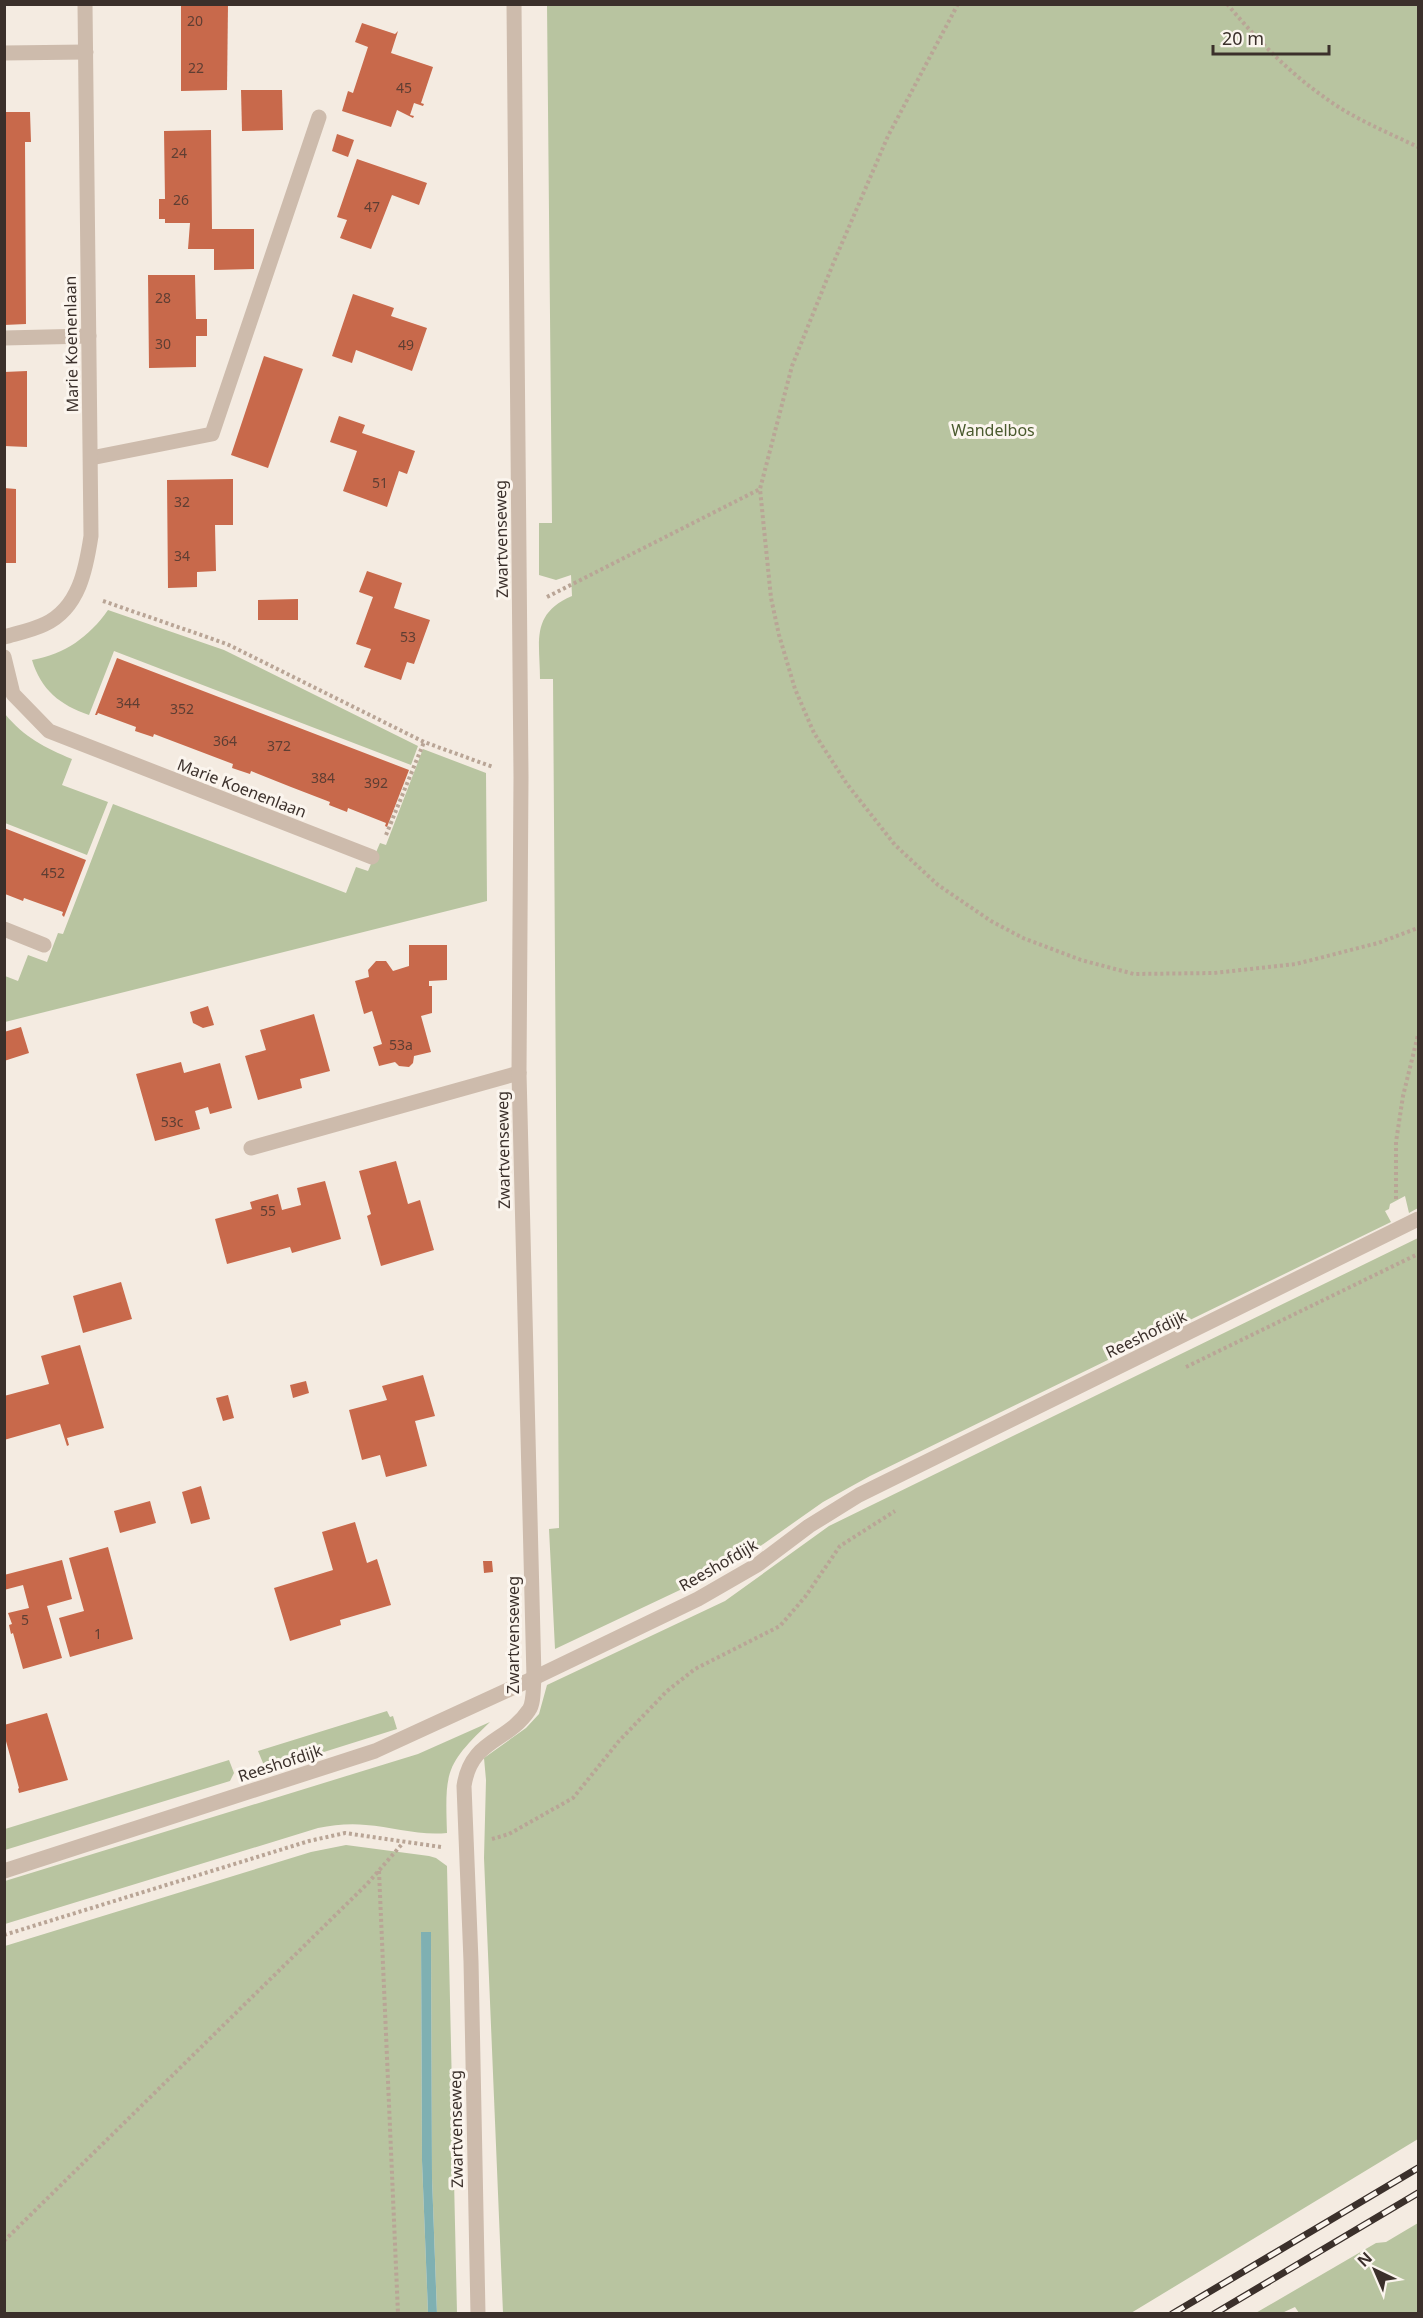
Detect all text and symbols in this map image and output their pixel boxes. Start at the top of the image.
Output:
house number: 20 [187,11,203,30]
scale bar [1213,18,1328,56]
text: 20 m [1222,26,1264,50]
house number: 22 [188,58,204,77]
house number: 45 [396,78,412,97]
house number: 24 [171,143,187,162]
house number: 26 [173,190,189,209]
house number: 47 [364,197,380,216]
street label: Marie Koenenlaan [59,275,83,413]
house number: 28 [155,288,171,307]
house number: 30 [155,334,171,353]
house number: 49 [398,335,414,354]
park label: Wandelbos [951,419,1035,441]
house number: 51 [372,473,388,492]
street label: Zwartvenseweg [489,480,513,598]
house number: 32 [174,492,190,511]
house number: 34 [174,546,190,565]
house number: 53 [400,627,416,646]
house number: 344 [116,693,140,712]
house number: 352 [170,699,194,718]
house number: 364 [213,731,237,750]
house number: 372 [267,736,291,755]
street label: Marie Koenenlaan [174,753,310,823]
house number: 384 [311,768,335,787]
house number: 392 [364,773,388,792]
house number: 452 [41,863,65,882]
house number: 53a [389,1035,413,1054]
street label: Zwartvenseweg [491,1091,515,1209]
house number: 53c [161,1112,184,1131]
house number: 55 [260,1201,276,1220]
street label: Reeshofdijk [1102,1305,1190,1363]
street label: Reeshofdijk [675,1533,762,1596]
street label: Zwartvenseweg [502,1576,524,1694]
house number: 5 [21,1610,29,1629]
house number: 1 [94,1624,102,1643]
street label: Reeshofdijk [235,1739,325,1787]
street label: Zwartvenseweg [444,2070,468,2188]
north arrow [1345,2240,1405,2300]
text: N [1352,2247,1377,2272]

